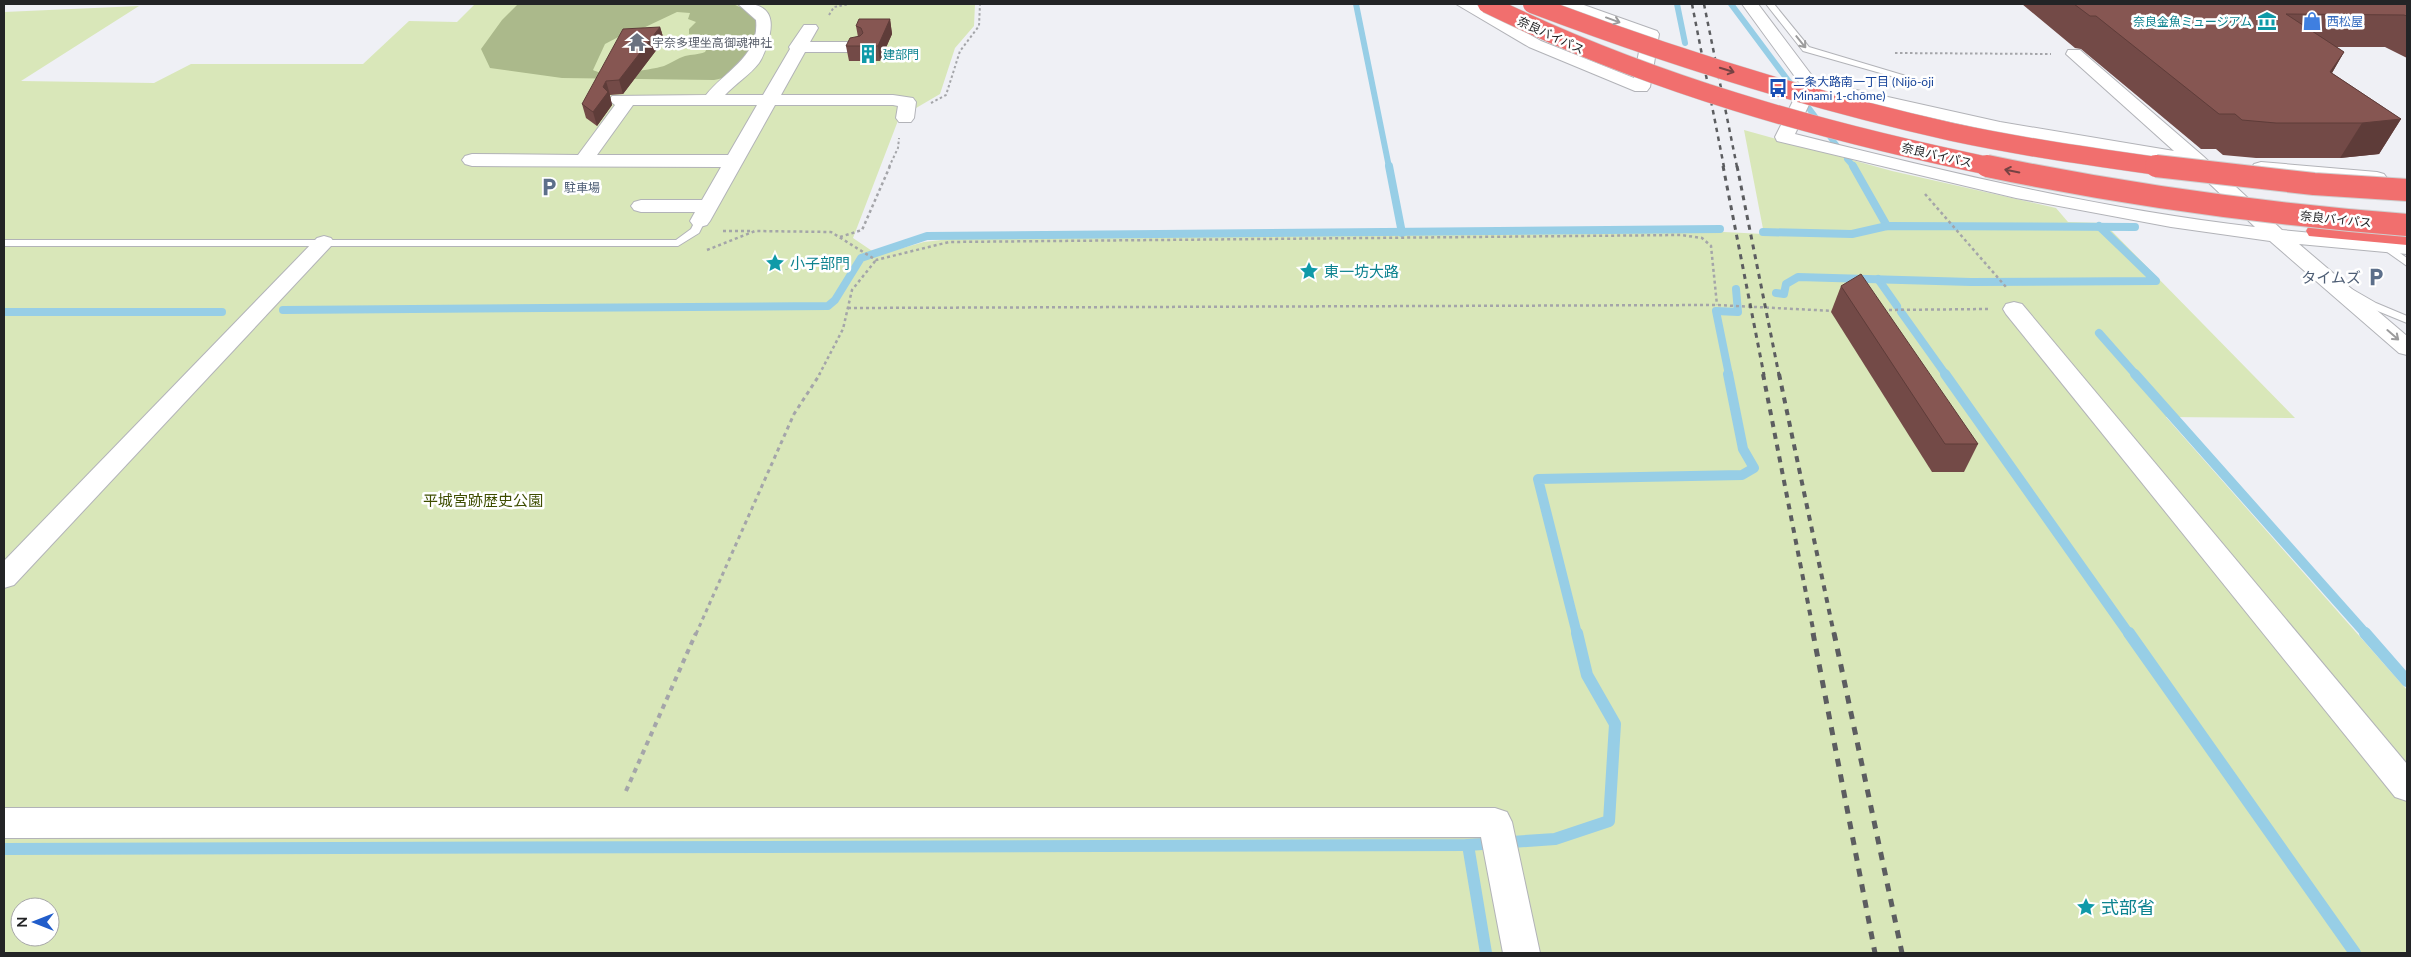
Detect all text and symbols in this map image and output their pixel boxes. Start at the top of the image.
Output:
museum icon: 奈良金魚ミュージアム [2256,10,2278,32]
shop icon: 西松屋 [2301,10,2323,32]
street label: 奈良バイパス [1515,13,1587,57]
place label: 奈良金魚ミュージアム [2133,14,2252,29]
place label: 西松屋 [2327,14,2363,29]
one-way arrow [1605,16,1620,25]
temple icon: 宇奈多理坐高御魂神社 [626,31,648,53]
place label: 宇奈多理坐高御魂神社 [652,35,772,50]
one-way arrow [1795,35,1806,48]
building icon: 建部門 [857,43,879,65]
place label: 建部門 [883,47,919,62]
one-way arrow [1719,66,1735,76]
place label: 二条大路南一丁目 (Nijō-ōji Minami 1-chōme) [1793,74,1934,103]
bus stop icon: 二条大路南一丁目 (Nijō-ōji Minami 1-chōme) [1767,77,1789,99]
street label: 奈良バイパス [1900,140,1974,170]
one-way arrow [2005,166,2021,176]
parking icon: 駐車場 [538,176,560,198]
place label: 駐車場 [564,180,600,195]
street label: 奈良バイパス [2300,208,2372,230]
place icon: 小子部門 [764,252,786,274]
place label: 小子部門 [790,254,850,272]
place icon: 東一坊大路 [1298,260,1320,282]
place label: 東一坊大路 [1324,262,1399,280]
parking icon: タイムズ [2365,266,2387,288]
place label: タイムズ [2301,268,2361,286]
one-way arrow [2386,330,2399,341]
park label: 平城宮跡歴史公園 [423,491,543,509]
place icon: 式部省 [2075,896,2097,918]
place label: 式部省 [2101,896,2155,918]
north arrow [10,897,60,947]
text: N [13,917,30,927]

